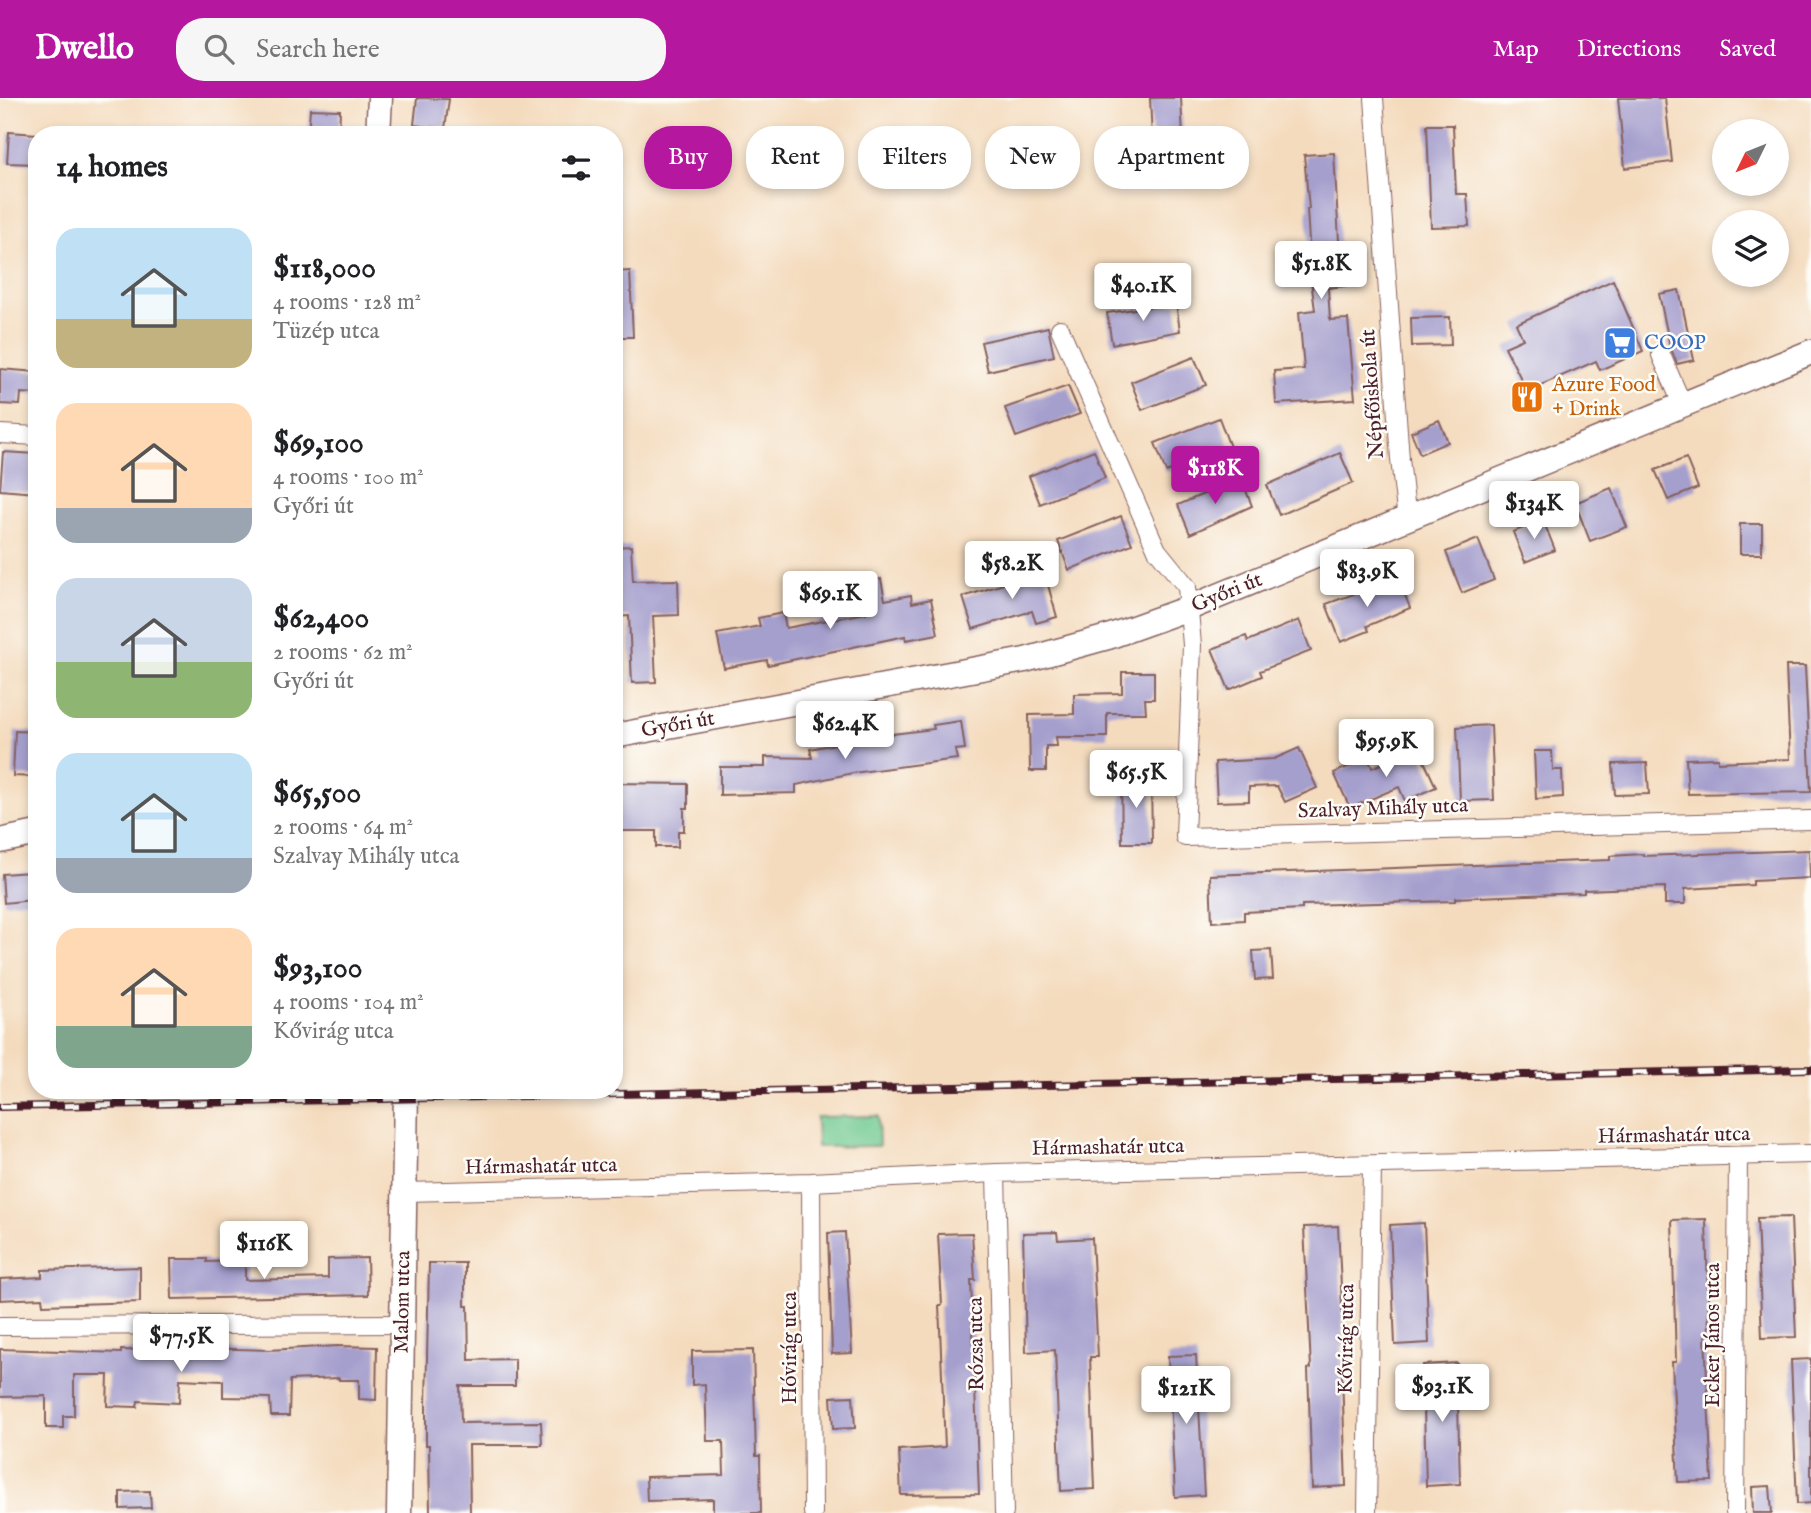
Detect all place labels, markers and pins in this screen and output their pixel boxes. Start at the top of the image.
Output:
pin: $51.8K [1264,242,1378,301]
pin: $40.1K [1086,264,1200,323]
supermarket icon: COOP [1601,324,1639,362]
place label: COOP [1644,330,1706,357]
place label: Azure Food + Drink [1551,372,1657,423]
restaurant icon: Azure Food + Drink [1508,378,1546,416]
pin: $118K [1166,446,1264,506]
pin: $134K [1485,482,1583,541]
pin: $58.2K [955,542,1069,601]
pin: $83.9K [1310,550,1424,609]
pin: $69.1K [773,572,887,631]
pin: $62.4K [788,702,902,761]
pin: $95.9K [1329,720,1443,779]
pin: $65.5K [1079,750,1193,810]
pin: $116K [215,1222,313,1281]
pin: $77.5K [124,1314,238,1374]
pin: $93.1K [1385,1364,1499,1424]
pin: $121K [1137,1366,1235,1426]

